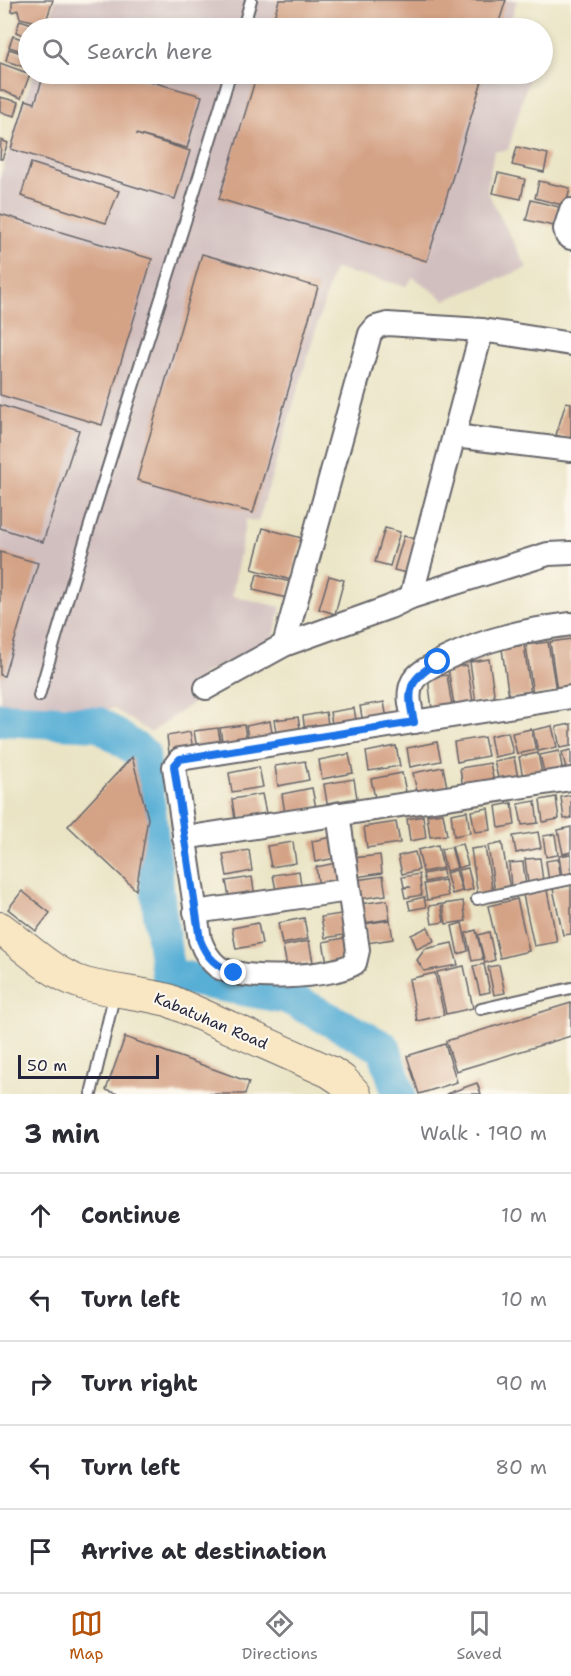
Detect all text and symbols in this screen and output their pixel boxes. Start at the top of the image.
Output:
search box [18,18,553,84]
icon: search [39,35,72,68]
text: Search here [87,37,213,66]
route start [424,648,450,674]
route end [220,959,246,985]
street label: Kabatuhan Road [151,988,271,1054]
scale bar [18,1052,159,1080]
text: 50 m [27,1055,67,1076]
text: 3 min [24,1116,100,1151]
text: Walk · 190 m [420,1120,547,1146]
icon: ahead [24,1199,57,1232]
text: Continue [81,1201,181,1230]
text: 10 m [501,1202,547,1228]
icon: left [24,1283,57,1316]
text: Turn left [81,1285,180,1314]
text: 10 m [501,1286,547,1312]
icon: right [24,1367,57,1400]
text: Turn right [81,1369,198,1398]
text: 90 m [495,1370,547,1396]
icon: left [24,1451,57,1484]
text: Turn left [81,1453,180,1482]
text: 80 m [495,1454,547,1480]
icon: arrive [24,1535,57,1568]
text: Arrive at destination [81,1537,327,1566]
tab: Map [69,1607,103,1664]
tab: Directions [242,1607,318,1664]
tab: Saved [456,1607,502,1664]

